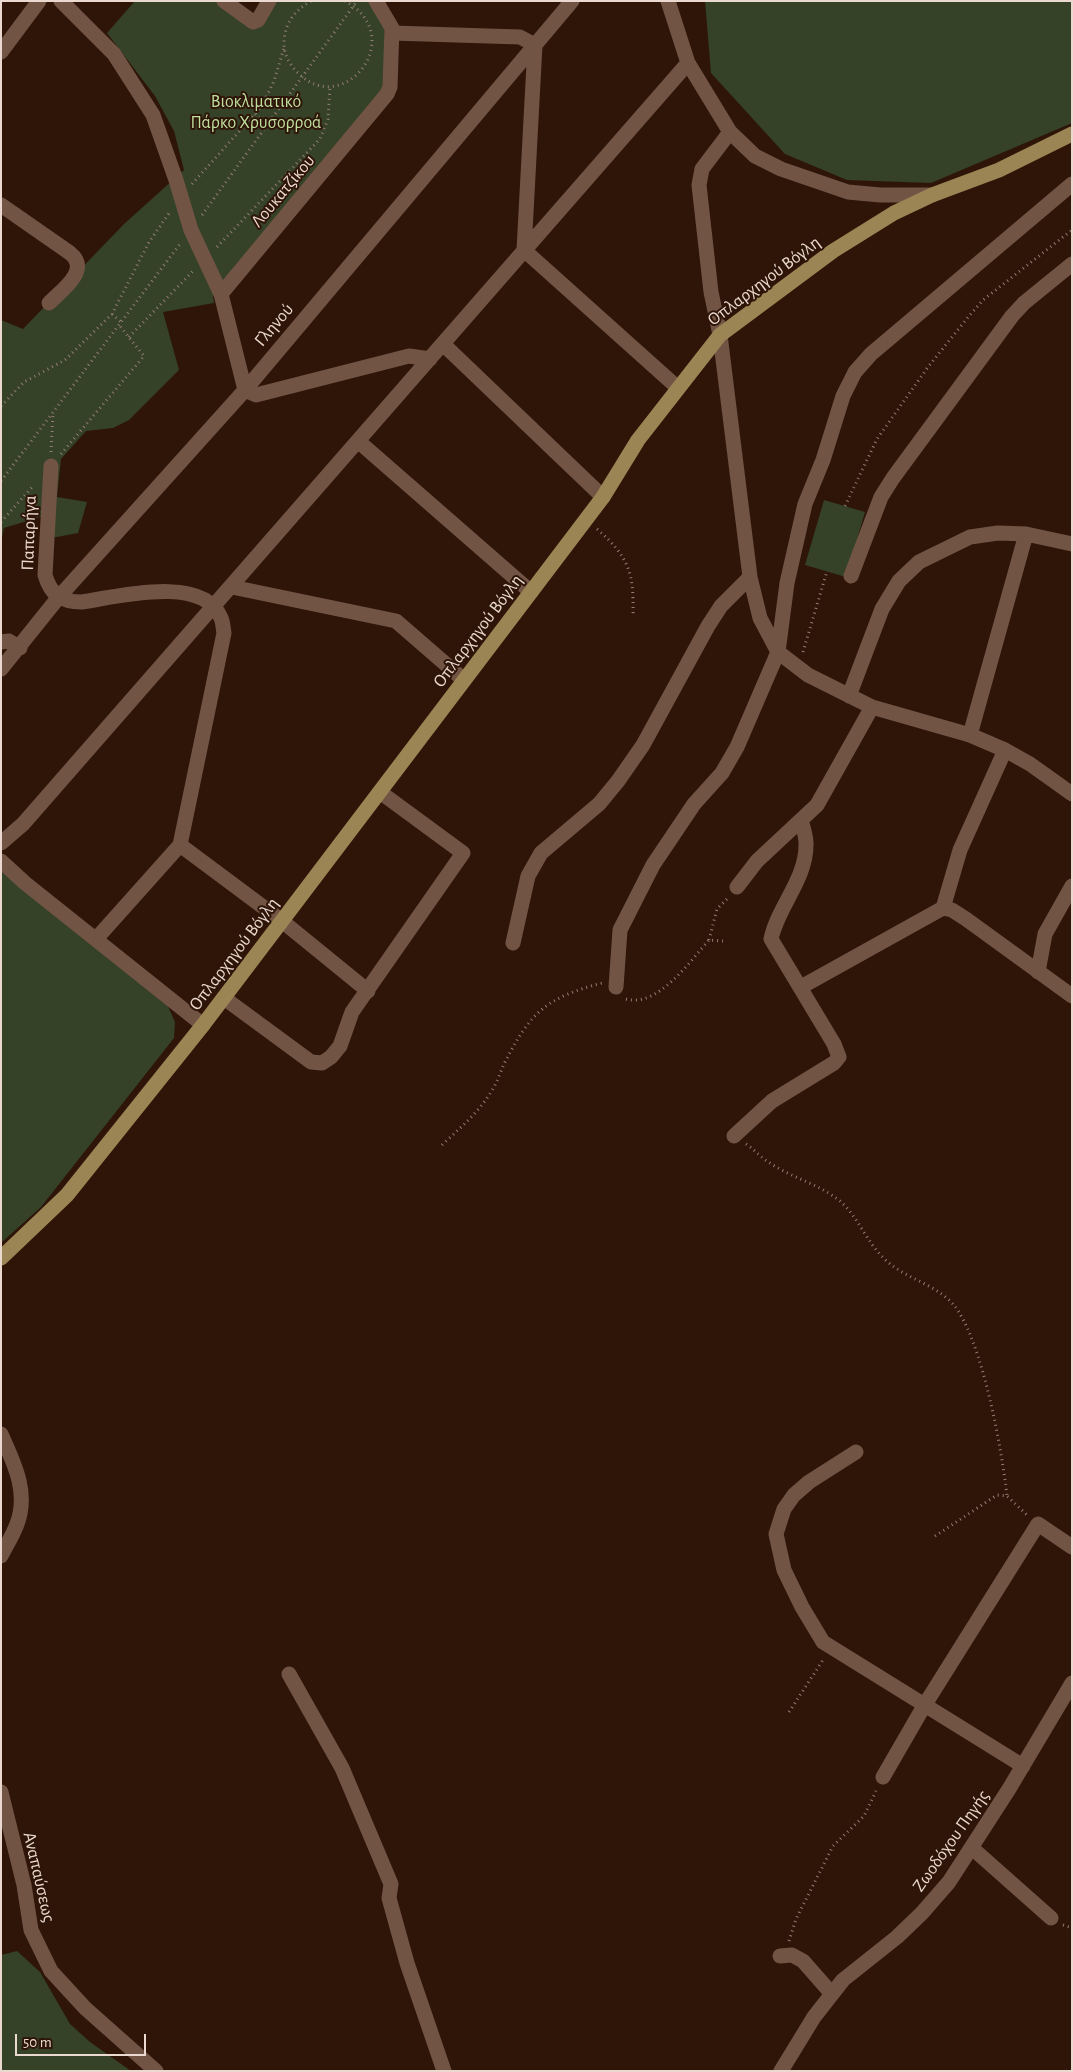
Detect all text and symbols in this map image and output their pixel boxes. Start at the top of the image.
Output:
park label: Βιοκλιματικό Πάρκο Χρυσορροά [190,91,322,134]
street label: Λουκατζίκου [246,150,320,232]
street label: Οπλαρχηγού Βόγλη [703,232,825,330]
street label: Γληνού [250,299,298,351]
street label: Παπαρήγα [17,495,41,571]
street label: Οπλαρχηγού Βόγλη [429,570,527,692]
street label: Οπλαρχηγού Βόγλη [185,893,283,1015]
street label: Ζωοδόχου Πηγής [908,1786,994,1896]
street label: Αναπαύσεως [18,1830,60,1924]
scale bar [18,2024,149,2056]
text: 50 m [23,2035,52,2050]

